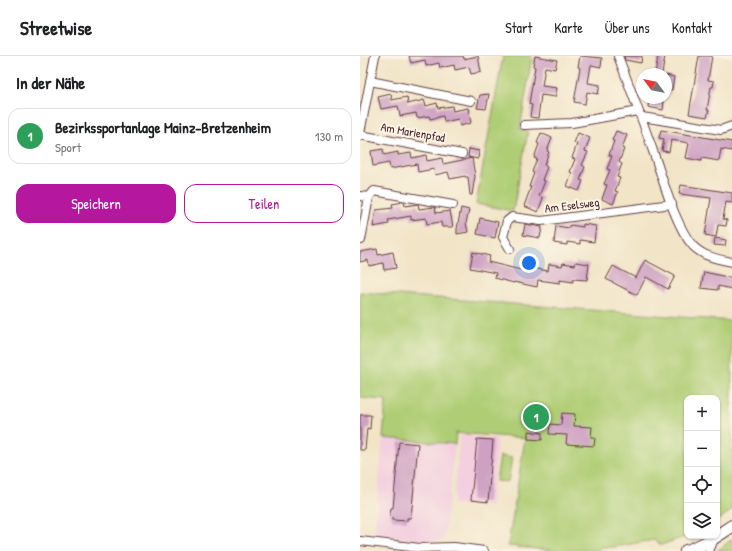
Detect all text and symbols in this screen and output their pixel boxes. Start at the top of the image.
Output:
text: Streetwise [20,15,92,41]
text: Start [505,18,532,37]
text: Karte [554,18,583,37]
text: Über uns [605,18,650,37]
text: Kontakt [672,18,712,37]
north arrow [636,68,672,104]
text: In der Nähe [16,71,85,94]
text: Bezirkssportanlage Mainz-Bretzenheim [55,117,271,138]
street label: Am Marienpfad [380,118,447,146]
text: 1 [28,127,32,145]
text: 130 m [315,127,343,145]
text: Sport [55,138,81,156]
button: Speichern [16,184,176,223]
button: Teilen [184,184,344,223]
street label: Am Eselsweg [544,193,600,217]
your location [519,253,539,273]
map controls [684,395,720,539]
button: + [684,395,720,431]
pin: 1 [523,402,549,432]
button: − [684,431,720,467]
button: locate [684,467,720,503]
button: layers [684,503,720,539]

